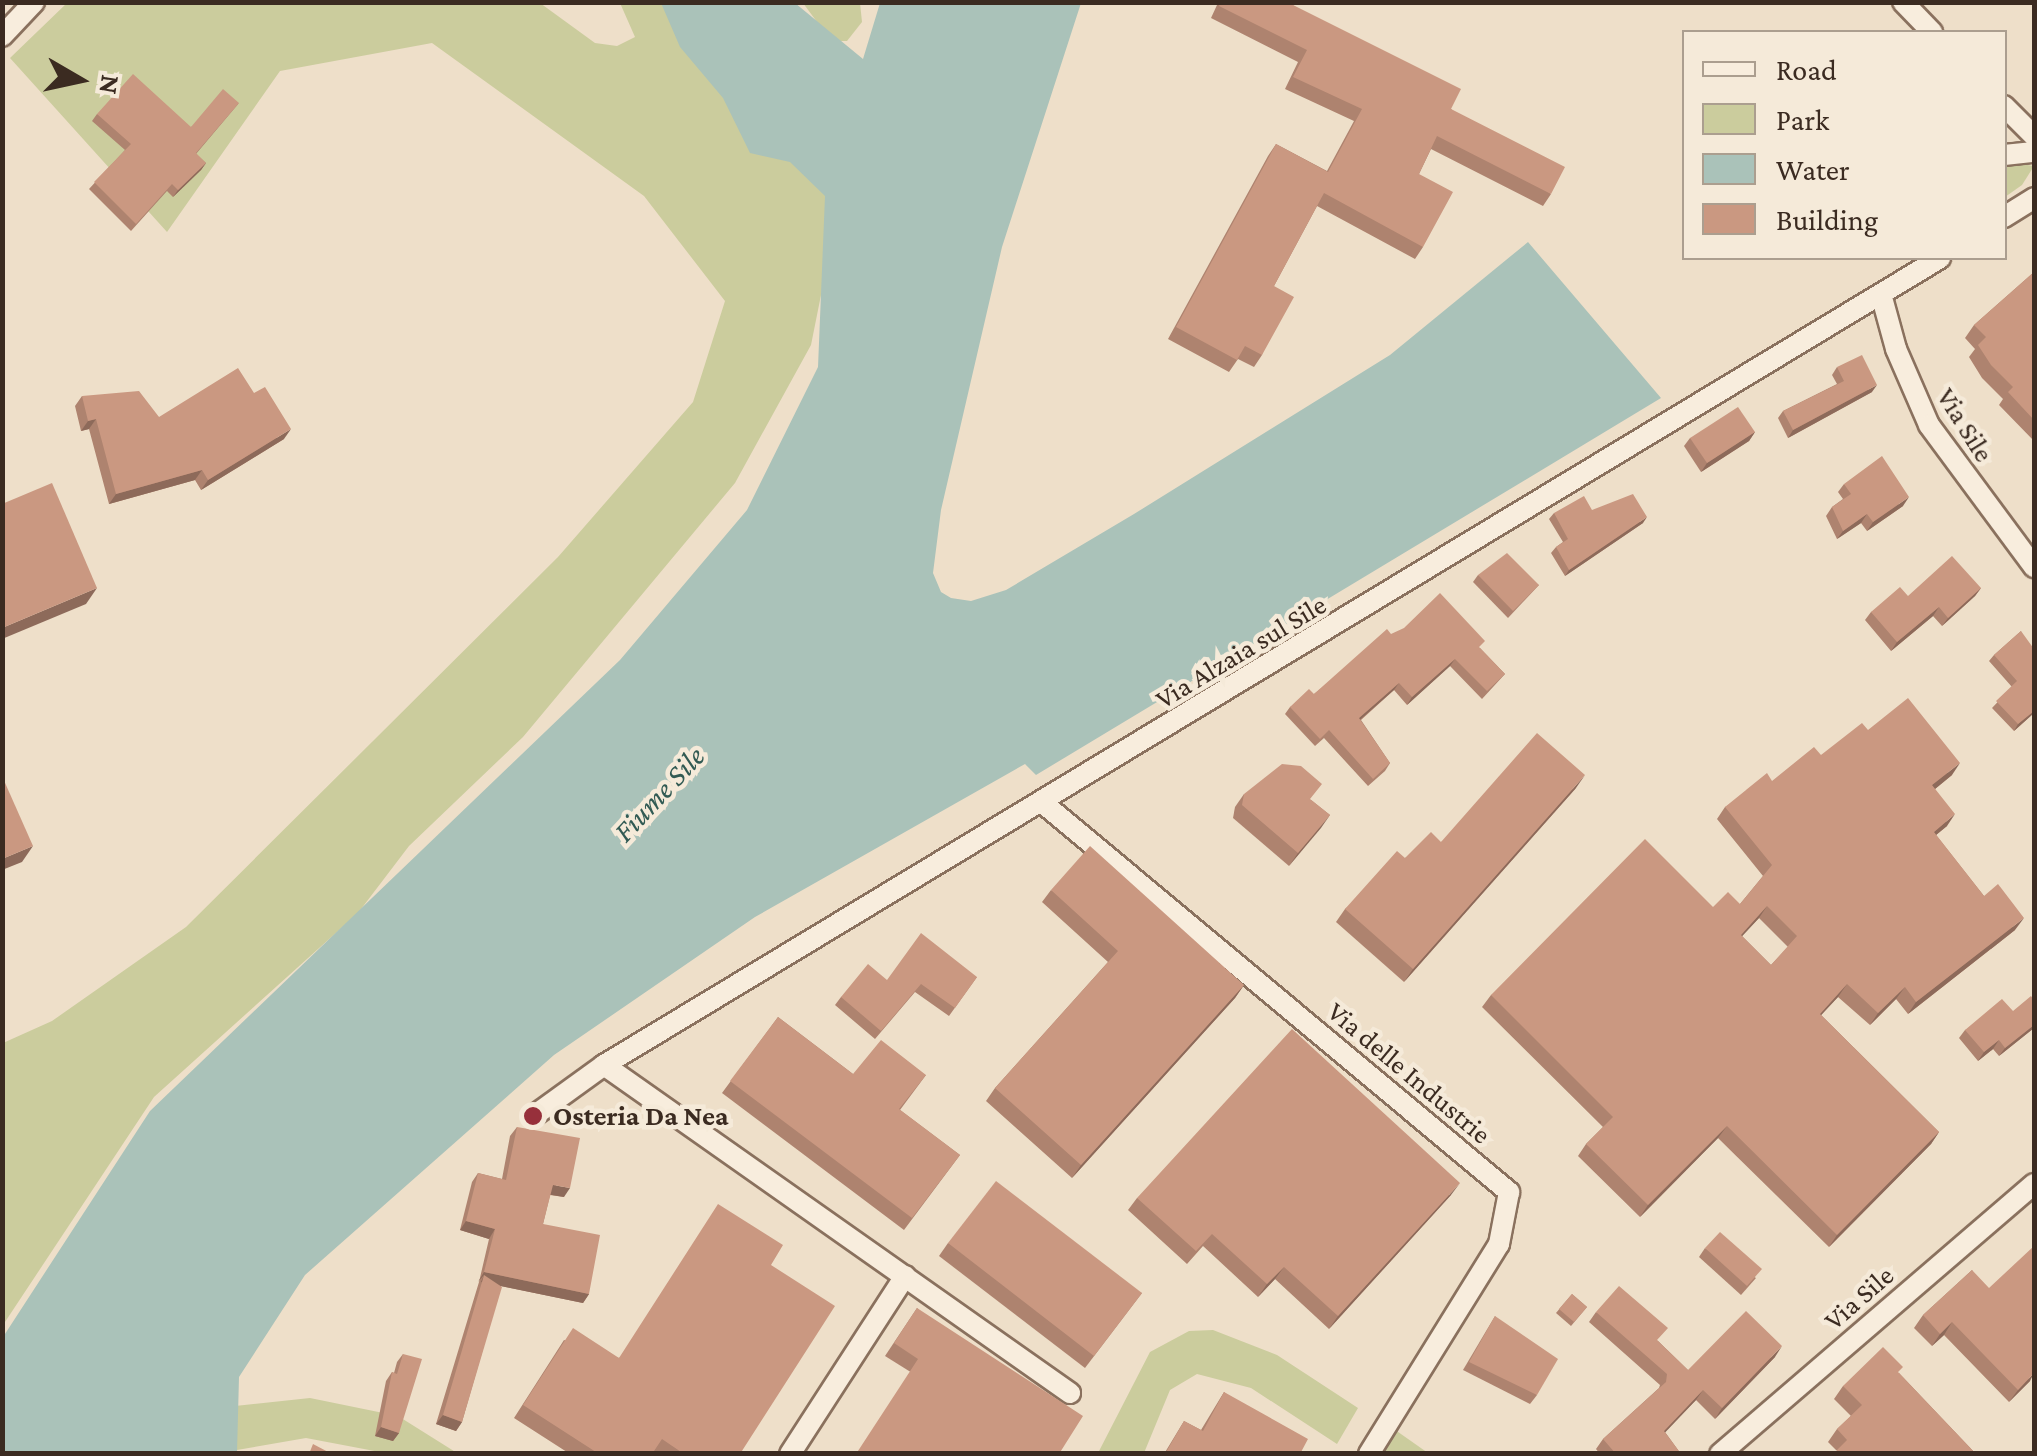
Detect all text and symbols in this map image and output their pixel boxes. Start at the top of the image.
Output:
north arrow [30,30,130,130]
legend [1682,30,2007,260]
text: Road [1776,53,1837,86]
text: N [93,73,127,97]
text: Park [1776,103,1829,136]
text: Water [1776,153,1850,186]
text: Building [1776,203,1878,236]
street label: Via Sile [1929,382,2001,468]
street label: Via Alzaia sul Sile [1150,588,1332,716]
water label: Fiume Sile [606,739,712,849]
street label: Via delle Industrie [1320,995,1498,1151]
place label: Osteria Da Nea [553,1099,729,1133]
marker: Osteria Da Nea [522,1105,544,1127]
street label: Via Sile [1817,1259,1901,1337]

